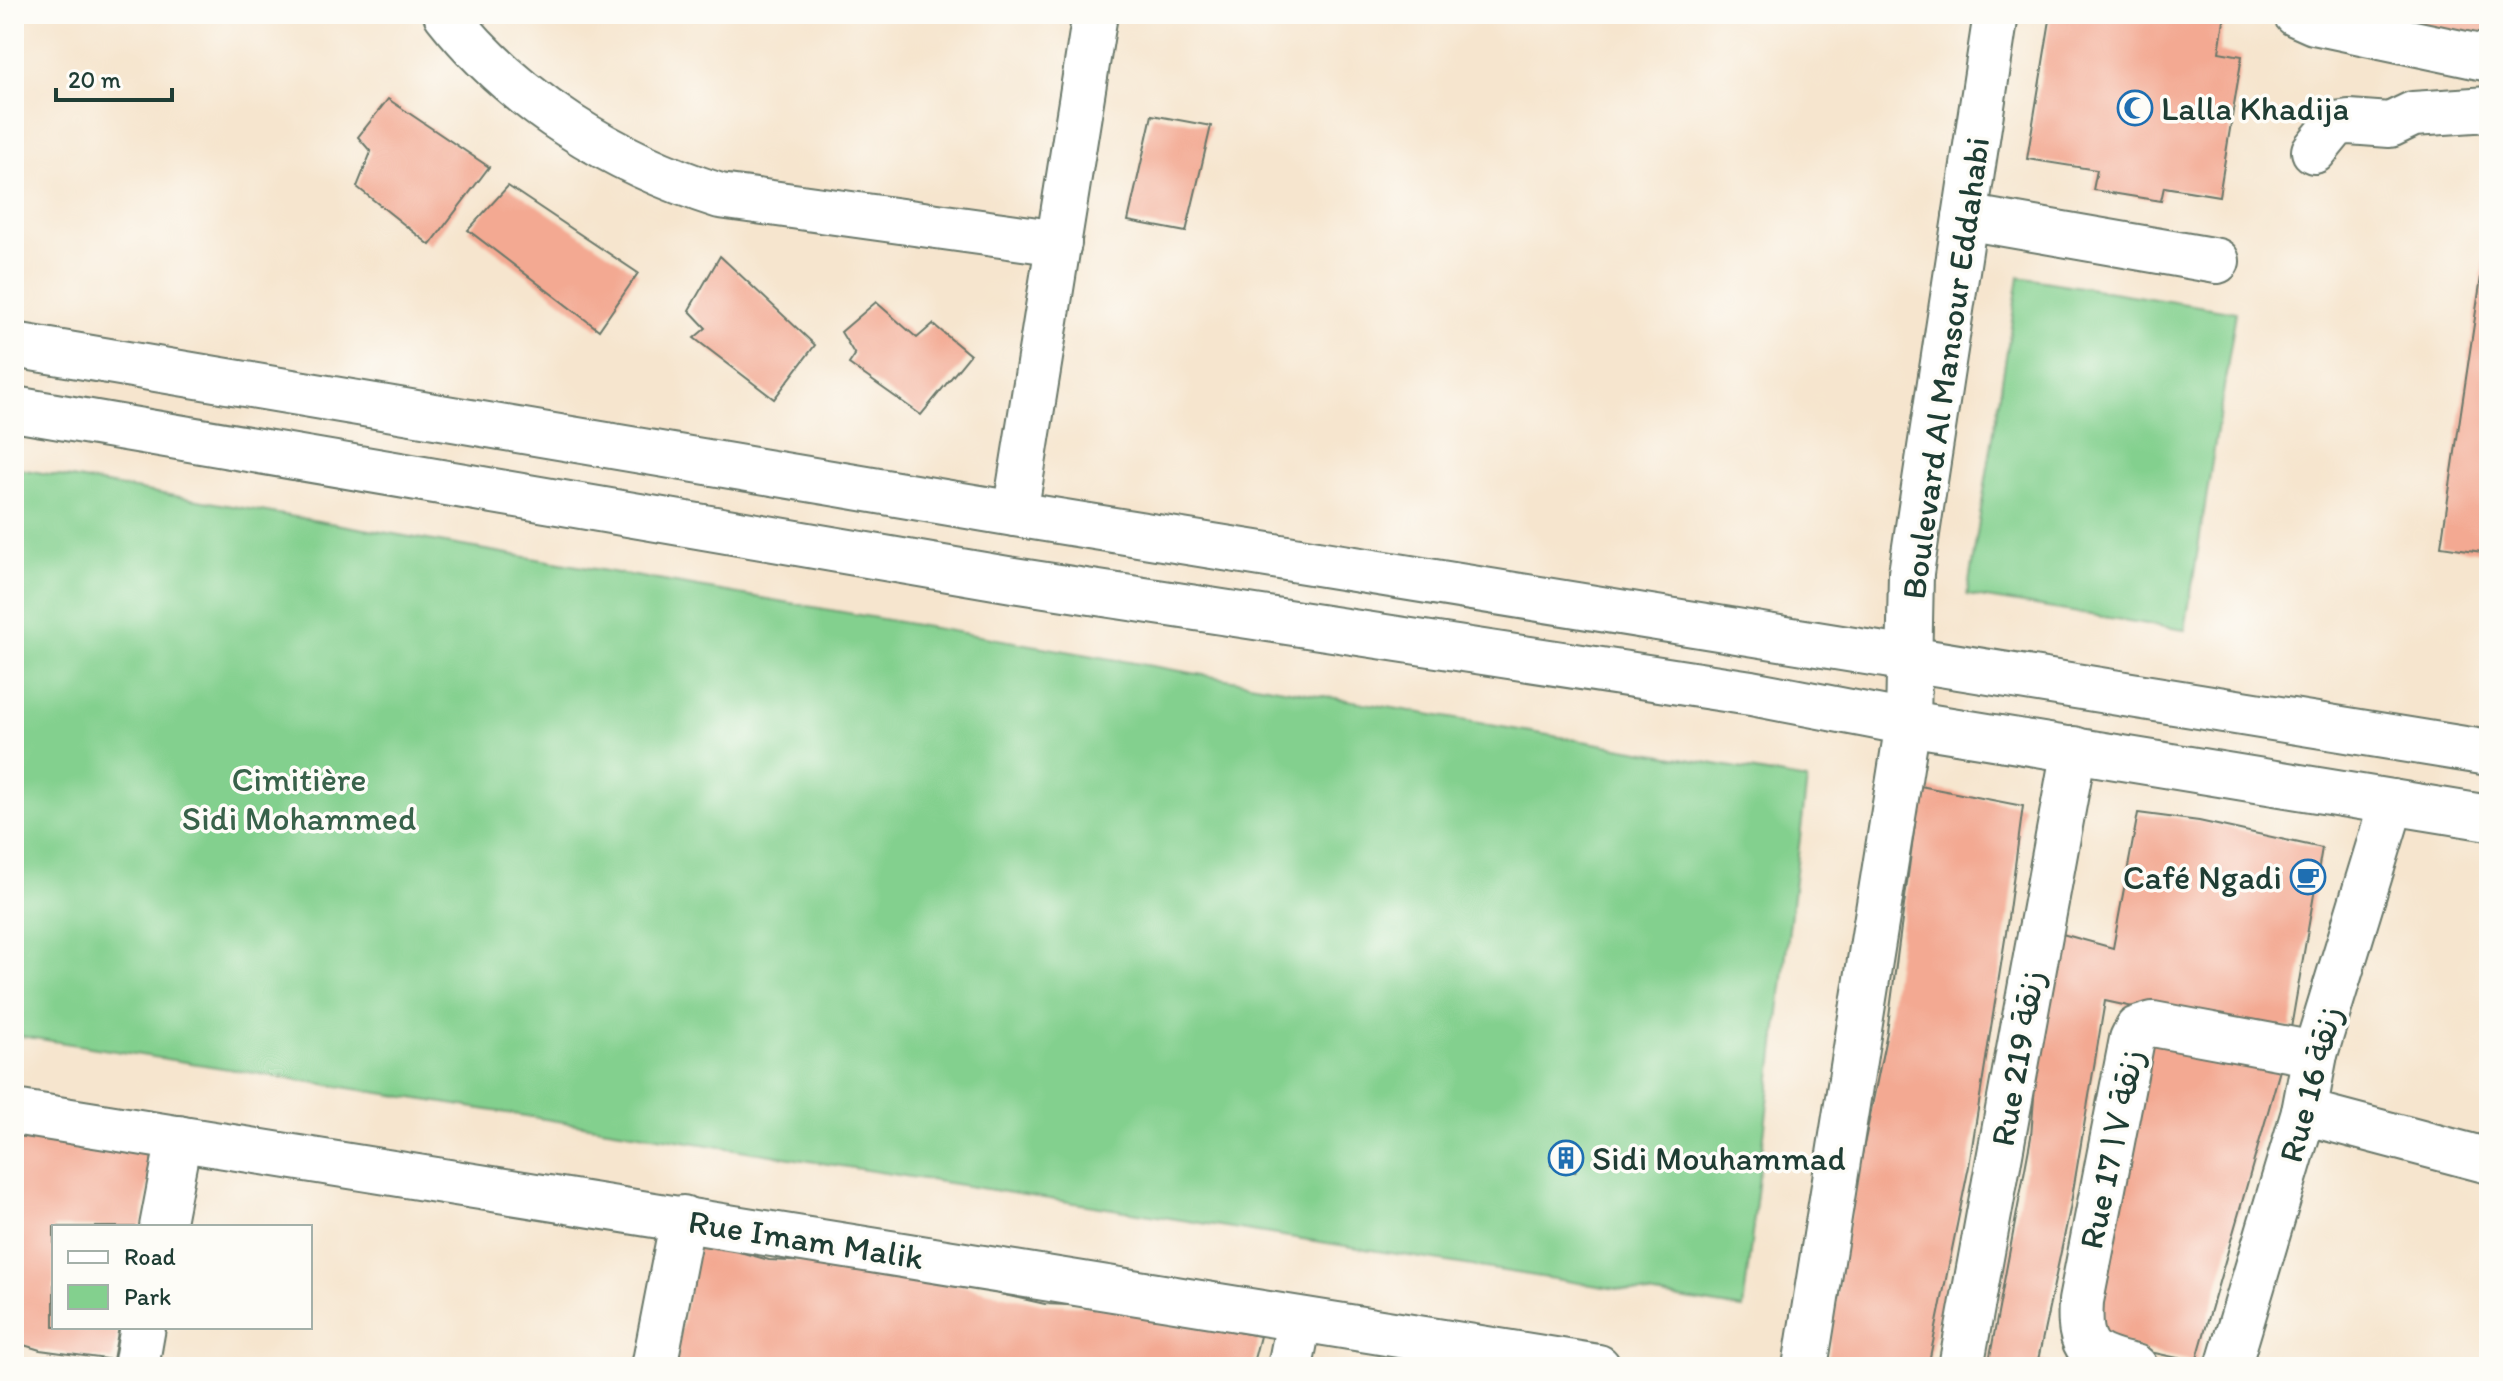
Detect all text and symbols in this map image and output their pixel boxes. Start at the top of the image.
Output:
scale bar [56,52,172,102]
text: 20 m [68,65,121,94]
place label: Lalla Khadija [2161,88,2349,129]
mosque icon: Lalla Khadija [2116,89,2154,127]
street label: Boulevard Al Mansour Eddahabi [1893,134,1998,602]
park label: Cimitière Sidi Mohammed [182,759,416,839]
place label: Café Ngadi [2123,857,2282,898]
cafe icon: Café Ngadi [2289,858,2327,896]
street label: Rue 219 زنقة [1982,967,2053,1149]
street label: Rue 16 زنقة [2270,1001,2351,1167]
street label: Rue 17 زنقة ١٧ [2070,1045,2153,1253]
place label: Sidi Mouhammad [1592,1138,1846,1179]
building icon: Sidi Mouhammad [1547,1139,1585,1177]
street label: Rue Imam Malik [685,1201,927,1278]
legend [52,1225,312,1329]
text: Road [124,1242,176,1271]
text: Park [124,1282,171,1311]

